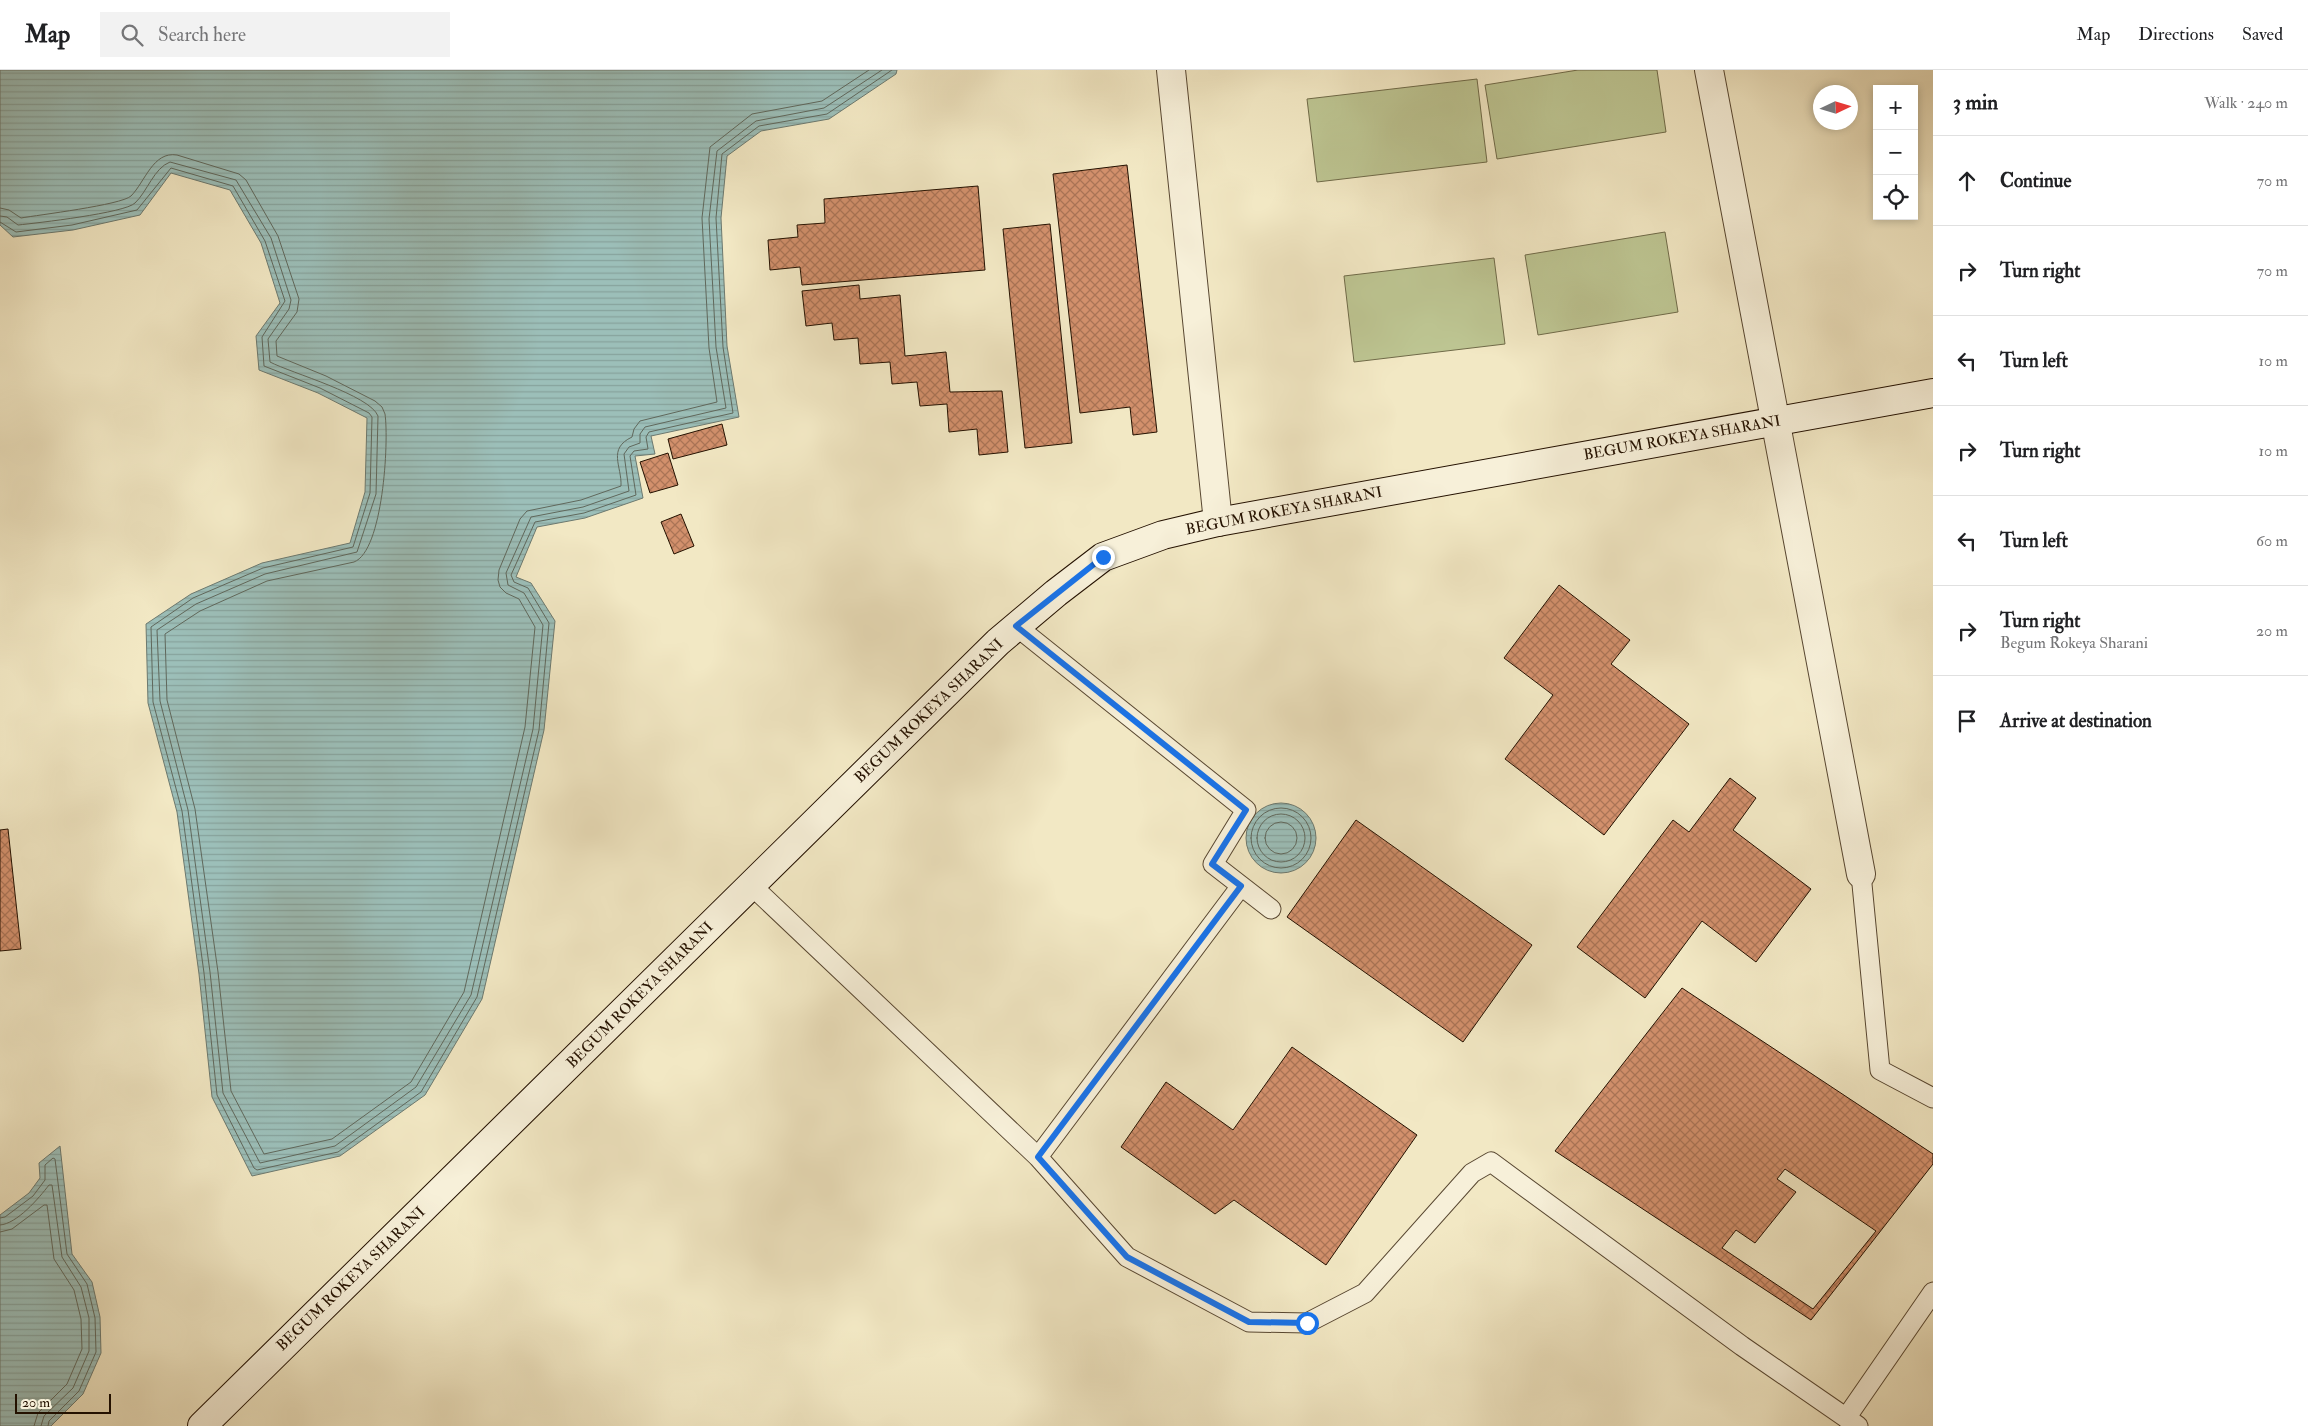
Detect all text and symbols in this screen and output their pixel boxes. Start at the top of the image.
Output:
search box [100,12,450,57]
text: Map [25,19,70,50]
icon: search [118,21,146,49]
text: Search here [158,23,246,47]
text: Map [2077,23,2110,46]
text: Directions [2138,23,2214,46]
text: Saved [2242,23,2283,46]
north arrow [1813,85,1858,130]
map controls [1873,85,1918,220]
button: + [1873,85,1918,130]
text: 3 min [1953,89,1998,116]
text: Walk · 240 m [2204,93,2288,113]
button: − [1873,130,1918,175]
icon: ahead [1953,167,1981,195]
text: Continue [2000,169,2071,193]
text: 70 m [2257,171,2288,191]
button: locate [1873,175,1918,220]
icon: right [1953,257,1981,285]
text: Turn right [2000,259,2080,283]
text: 70 m [2257,261,2288,281]
icon: left [1953,347,1981,375]
text: Turn left [2000,349,2068,373]
text: 10 m [2258,351,2288,371]
street label: BEGUM ROKEYA SHARANI [1582,411,1782,465]
icon: right [1953,437,1981,465]
text: Turn right [2000,439,2080,463]
text: 10 m [2258,441,2288,461]
street label: BEGUM ROKEYA SHARANI [1184,483,1384,539]
icon: left [1953,527,1981,555]
text: Turn left [2000,529,2068,553]
text: 60 m [2256,531,2288,551]
route end [1092,546,1115,569]
text: Turn right [2000,609,2080,633]
icon: right [1953,617,1981,645]
text: 20 m [2256,621,2288,641]
text: Begum Rokeya Sharani [2000,633,2148,653]
street label: BEGUM ROKEYA SHARANI [851,635,1007,787]
icon: arrive [1953,707,1981,735]
text: Arrive at destination [2000,709,2152,733]
street label: BEGUM ROKEYA SHARANI [563,918,717,1072]
street label: BEGUM ROKEYA SHARANI [273,1203,429,1355]
route start [1296,1312,1319,1335]
scale bar [15,1391,111,1414]
text: 20 m [22,1394,50,1411]

